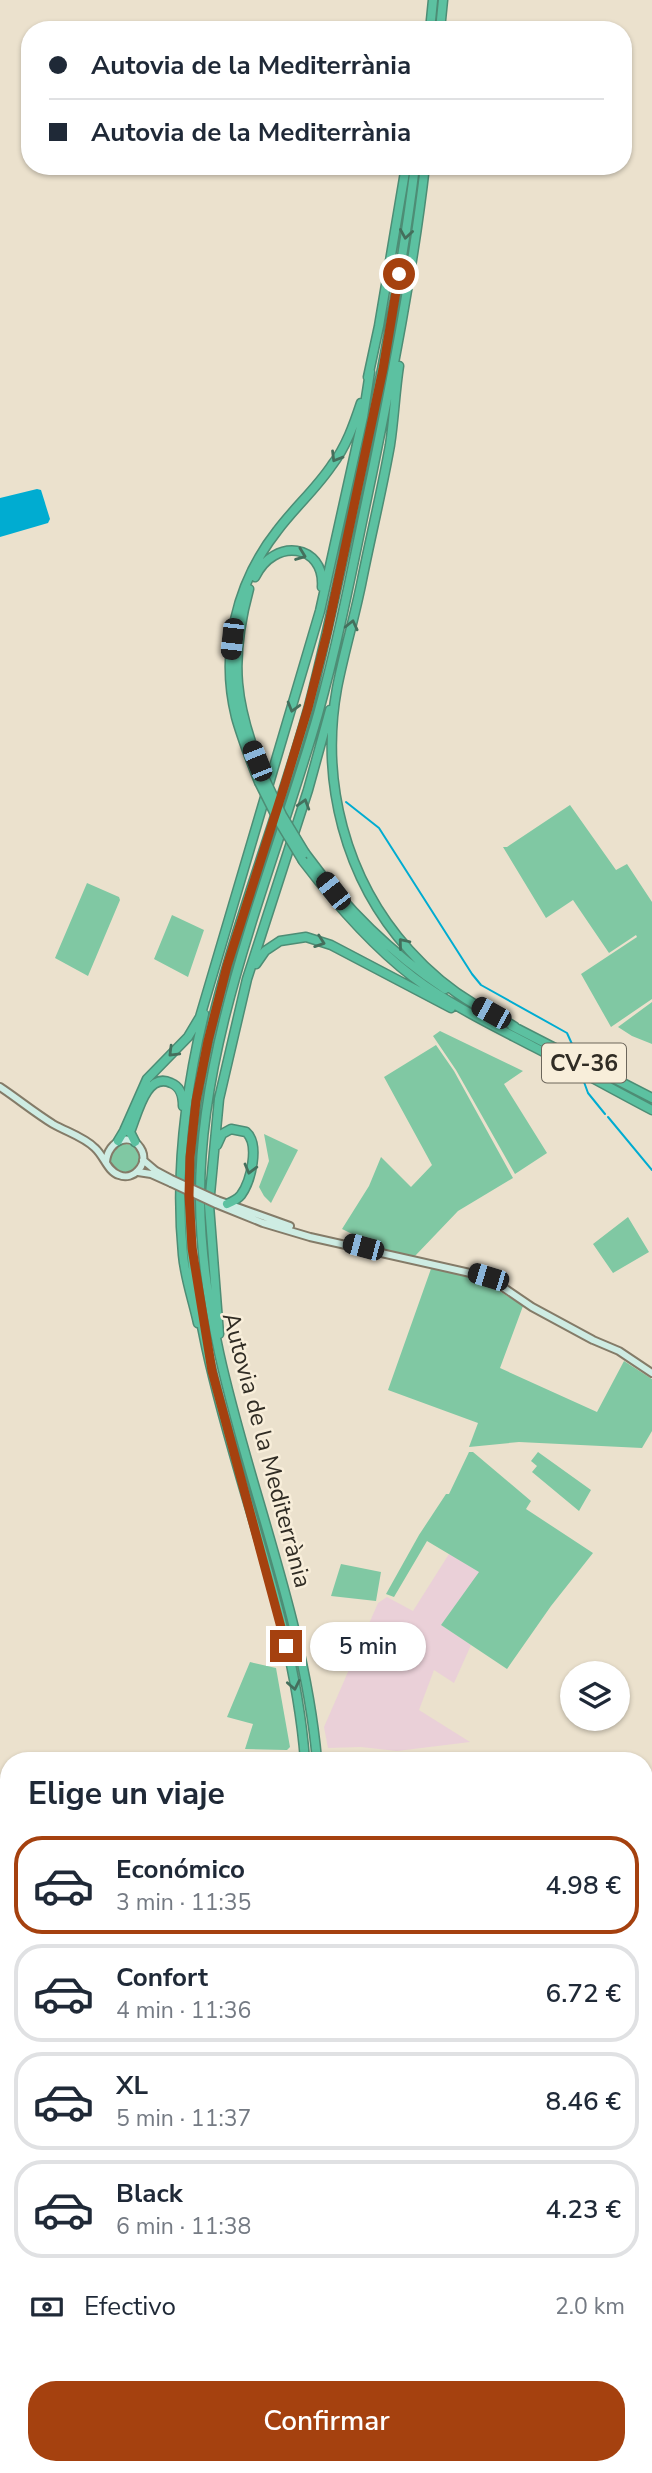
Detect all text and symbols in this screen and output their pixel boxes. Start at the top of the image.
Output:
text: Autovia de la Mediterrània [91,48,411,83]
text: Autovia de la Mediterrània [91,115,411,150]
one-way arrow [399,228,414,240]
route start [383,258,415,290]
one-way arrow [332,450,345,463]
one-way arrow [294,547,307,561]
car [220,617,245,661]
one-way arrow [344,619,359,631]
one-way arrow [287,701,302,713]
car [240,738,275,784]
one-way arrow [296,799,310,811]
car [312,868,355,914]
one-way arrow [313,934,325,948]
one-way arrow [399,938,411,951]
car [468,994,515,1032]
one-way arrow [169,1044,181,1056]
road number: CV-36 [542,1044,626,1082]
one-way arrow [243,1163,258,1175]
car [340,1231,387,1263]
car [465,1261,512,1293]
street label: Autovia de la Mediterrània [215,1309,319,1591]
callout: 5 min [310,1622,426,1670]
route end [270,1630,302,1662]
text: 5 min [339,1631,397,1662]
map controls [560,1661,630,1731]
button: layers [560,1661,630,1731]
one-way arrow [286,1679,301,1691]
text: Elige un viaje [28,1772,225,1815]
text: Económico [116,1852,245,1887]
icon: car [32,1854,95,1917]
text: 4.98 € [546,1868,621,1903]
text: 3 min · 11:35 [116,1887,251,1918]
text: Confort [116,1960,208,1995]
icon: car [32,1962,95,2025]
text: 6.72 € [546,1976,621,2011]
text: 4 min · 11:36 [116,1995,251,2026]
text: XL [116,2068,148,2103]
icon: car [32,2070,95,2133]
text: 8.46 € [546,2084,621,2119]
text: 5 min · 11:37 [116,2103,251,2134]
text: Black [116,2176,183,2211]
icon: car [32,2178,95,2241]
text: 4.23 € [546,2192,621,2227]
text: 6 min · 11:38 [116,2211,251,2242]
icon: cash [28,2288,66,2326]
text: Efectivo [84,2289,176,2324]
text: 2.0 km [555,2291,625,2322]
button: Confirmar [28,2381,625,2461]

